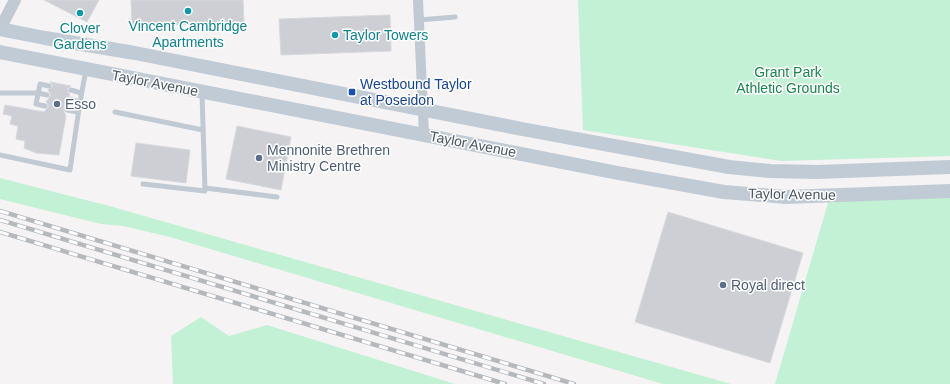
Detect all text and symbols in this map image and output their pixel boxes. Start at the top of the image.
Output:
marker: Vincent Cambridge Apartments [183,6,193,16]
marker: Clover Gardens [75,8,85,18]
place label: Vincent Cambridge Apartments [129,18,248,50]
place label: Clover Gardens [53,20,107,52]
place label: Taylor Towers [343,27,428,43]
marker: Taylor Towers [330,30,340,40]
park label: Grant Park Athletic Grounds [736,64,840,96]
street label: Taylor Avenue [110,67,200,99]
place label: Westbound Taylor at Poseidon [360,76,472,108]
marker: Westbound Taylor at Poseidon [347,87,357,97]
place label: Esso [65,96,96,112]
marker: Esso [52,99,62,109]
street label: Taylor Avenue [428,128,518,160]
place label: Mennonite Brethren Ministry Centre [267,142,390,174]
marker: Mennonite Brethren Ministry Centre [254,153,264,163]
street label: Taylor Avenue [748,185,836,203]
place label: Royal direct [731,277,805,293]
marker: Royal direct [718,280,728,290]

